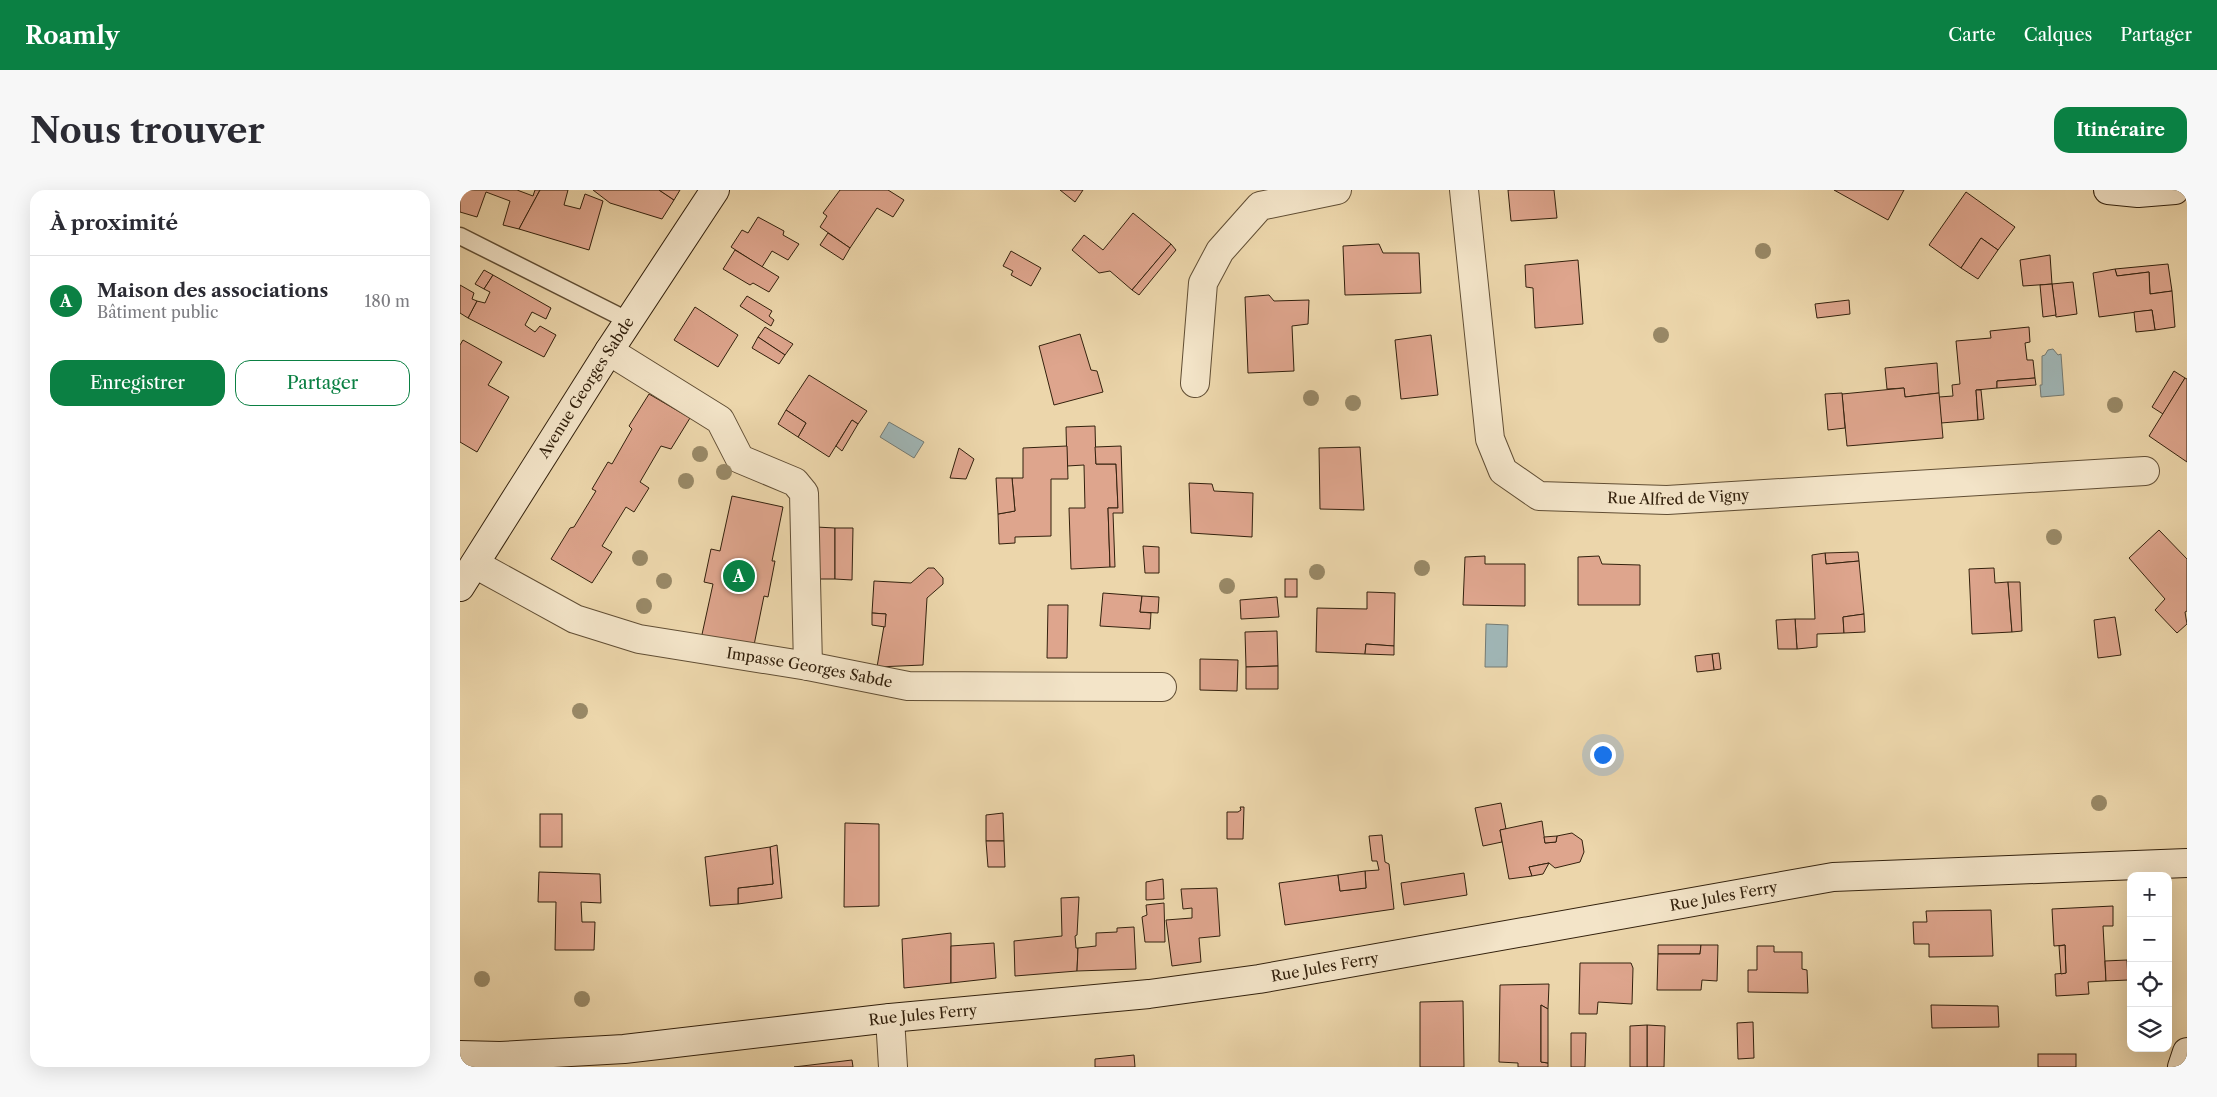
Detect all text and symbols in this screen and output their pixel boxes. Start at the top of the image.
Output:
text: Roamly [25,21,119,50]
text: Carte [1948,24,1996,46]
text: Calques [2024,24,2092,46]
text: Partager [2120,24,2192,46]
button: Itinéraire [2054,107,2187,153]
text: Nous trouver [30,109,265,152]
text: À proximité [50,210,178,235]
text: Maison des associations [97,279,328,302]
text: A [60,291,72,311]
text: 180 m [364,291,410,311]
text: Bâtiment public [97,302,218,322]
street label: Avenue Georges Sabde [533,313,638,462]
button: Enregistrer [50,360,225,406]
button: Partager [235,360,410,406]
street label: Rue Alfred de Vigny [1607,485,1750,509]
pin: A [723,557,755,595]
street label: Impasse Georges Sabde [725,643,894,692]
your location [1590,742,1616,768]
map controls [2127,872,2172,1052]
button: + [2127,872,2172,917]
street label: Rue Jules Ferry [1668,877,1779,915]
button: − [2127,917,2172,962]
street label: Rue Jules Ferry [1269,948,1381,986]
button: locate [2127,962,2172,1007]
street label: Rue Jules Ferry [867,1000,979,1029]
button: layers [2127,1007,2172,1052]

